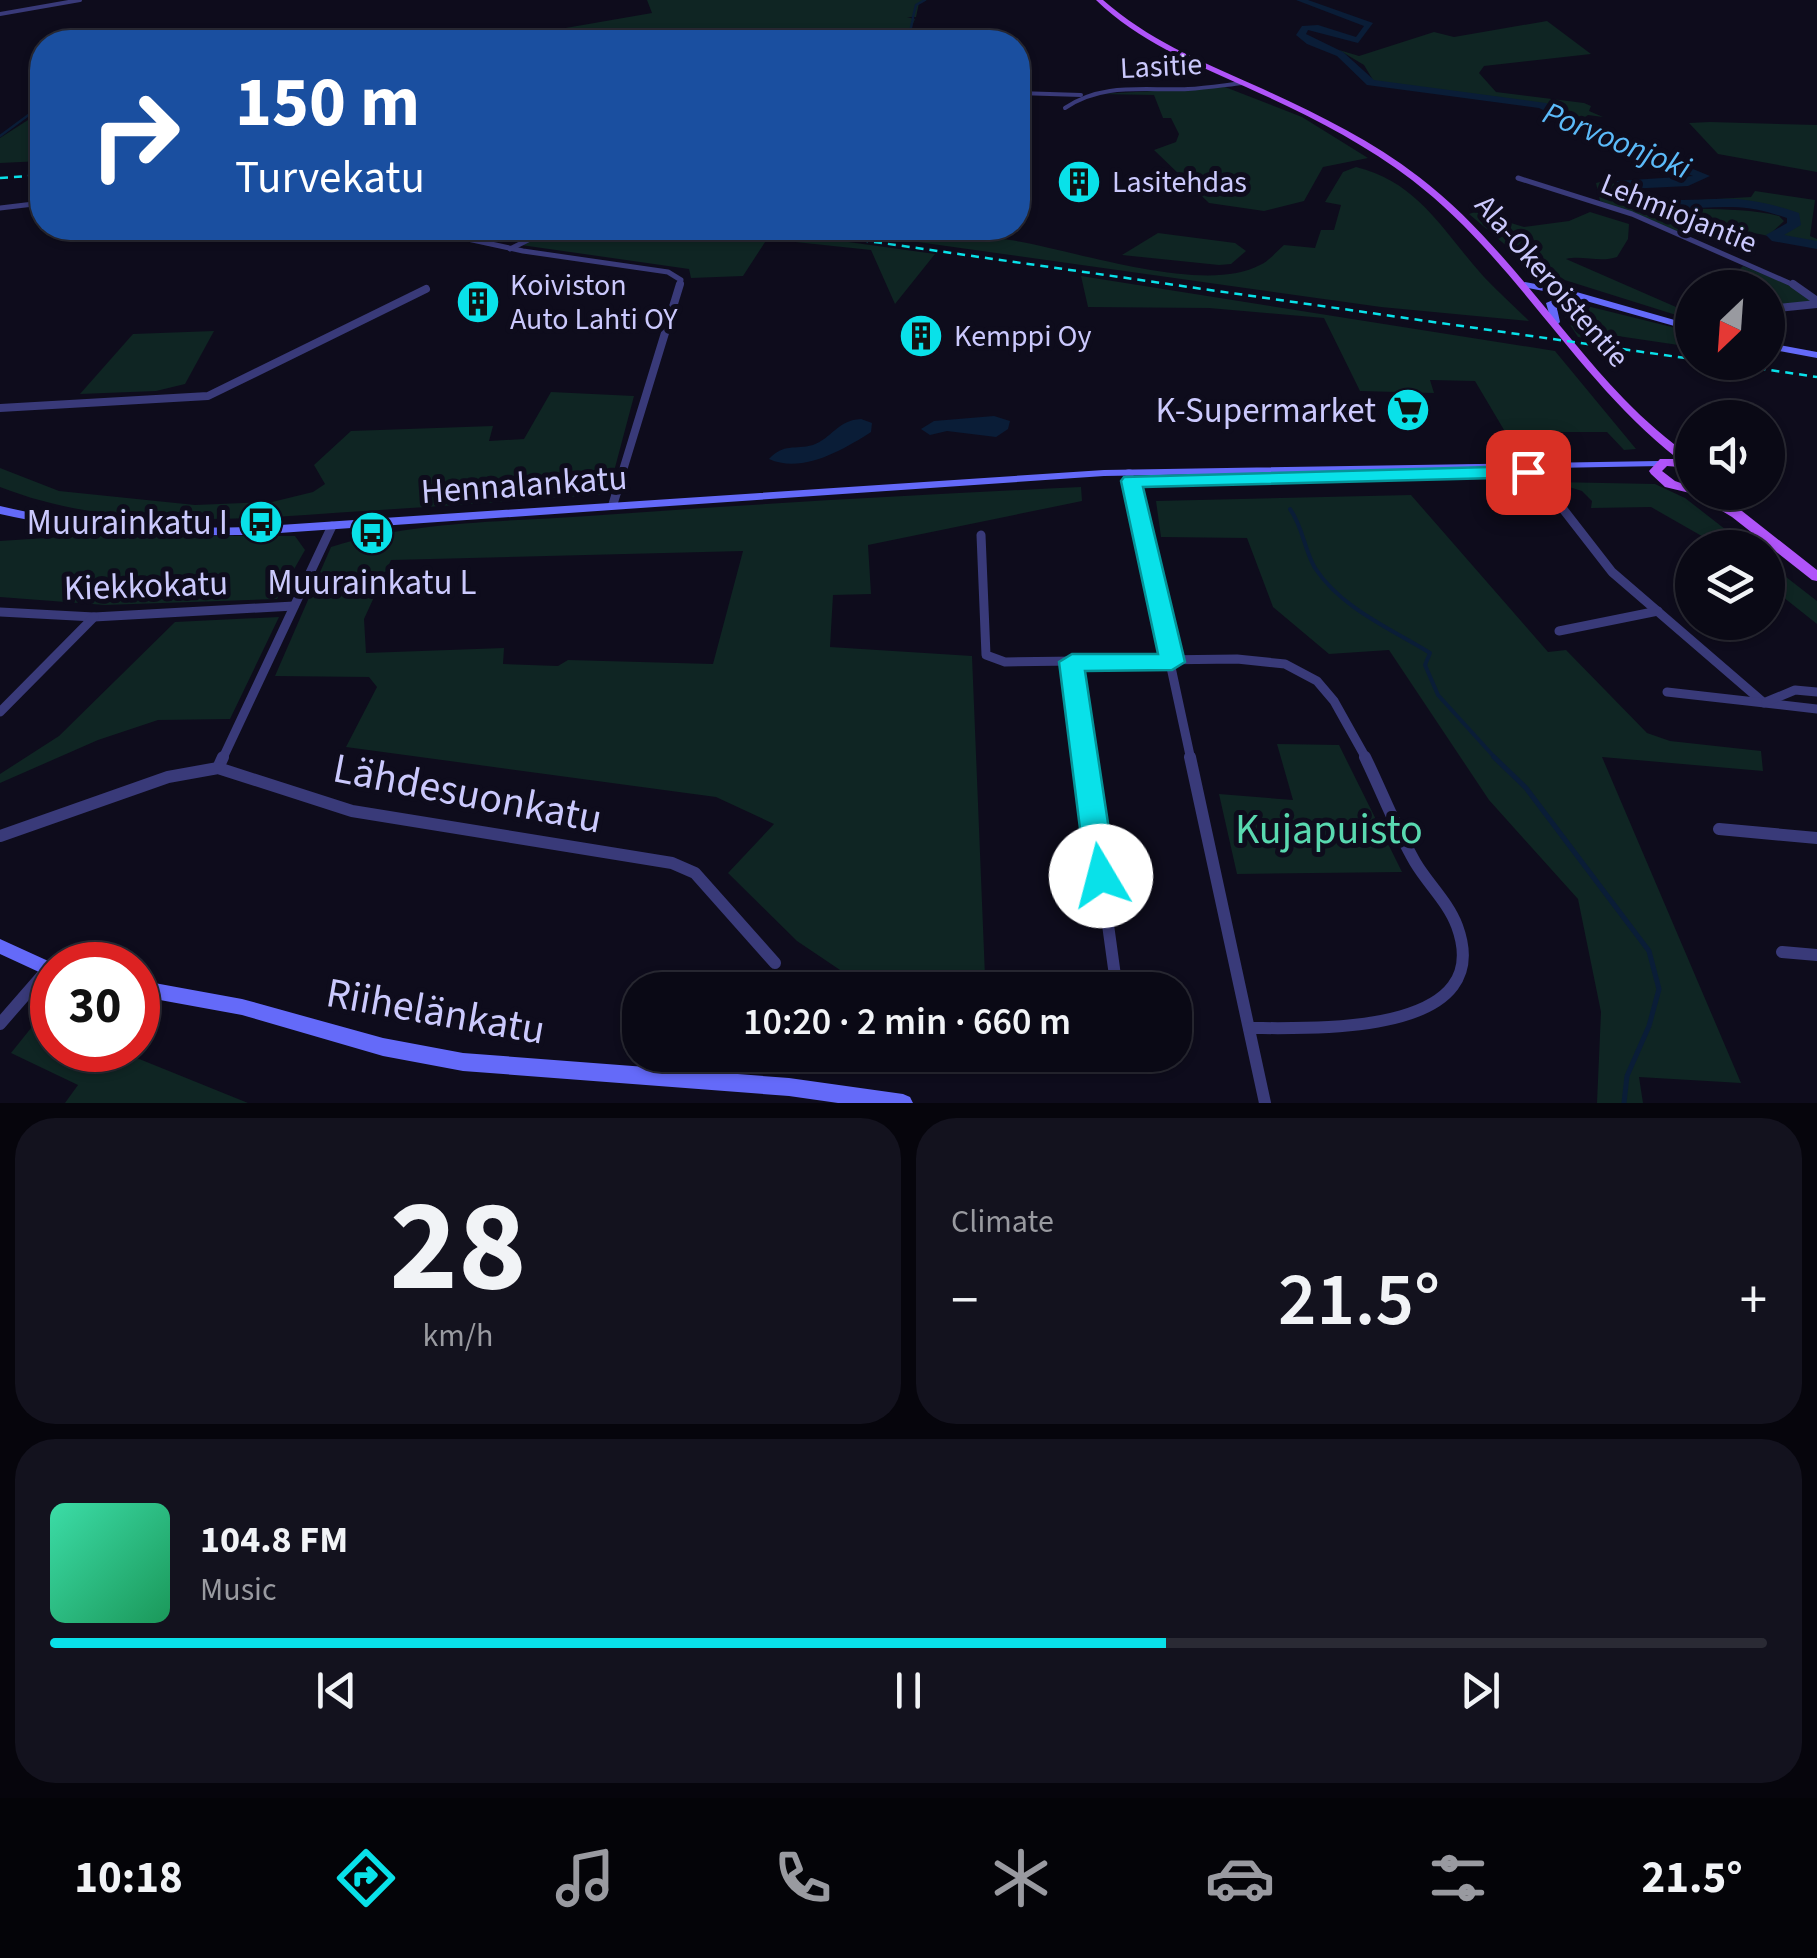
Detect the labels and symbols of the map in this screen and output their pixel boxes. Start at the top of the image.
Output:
street label: Lasitie [1119,43,1203,90]
water label: Porvoonjoki [1536,90,1698,192]
building icon: Lasitehdas [1056,159,1102,205]
place label: Lasitehdas [1112,161,1247,204]
street label: Lehmiojantie [1594,163,1763,264]
street label: Ala-Okeroistentie [1464,185,1639,377]
place label: Koiviston Auto Lahti OY [510,264,678,341]
north arrow [1675,270,1785,380]
building icon: Koiviston Auto Lahti OY [455,279,501,325]
building icon: Kemppi Oy [898,313,944,359]
place label: Kemppi Oy [954,315,1092,358]
place label: K-Supermarket [1156,386,1376,436]
supermarket icon: K-Supermarket [1385,387,1431,433]
pin [1486,430,1571,515]
street label: Hennalankatu [419,453,629,517]
place label: Muurainkatu I [27,498,228,548]
bus stop icon: Muurainkatu I [238,499,284,545]
bus stop icon: Muurainkatu L [349,510,395,556]
street label: Kiekkokatu [63,558,229,614]
place label: Muurainkatu L [267,558,477,608]
street label: Lähdesuonkatu [328,738,607,849]
park label: Kujapuisto [1235,800,1423,860]
position arrow [1049,824,1153,928]
speed limit sign: 30 [30,942,160,1072]
street label: Riihelänkatu [322,963,550,1061]

